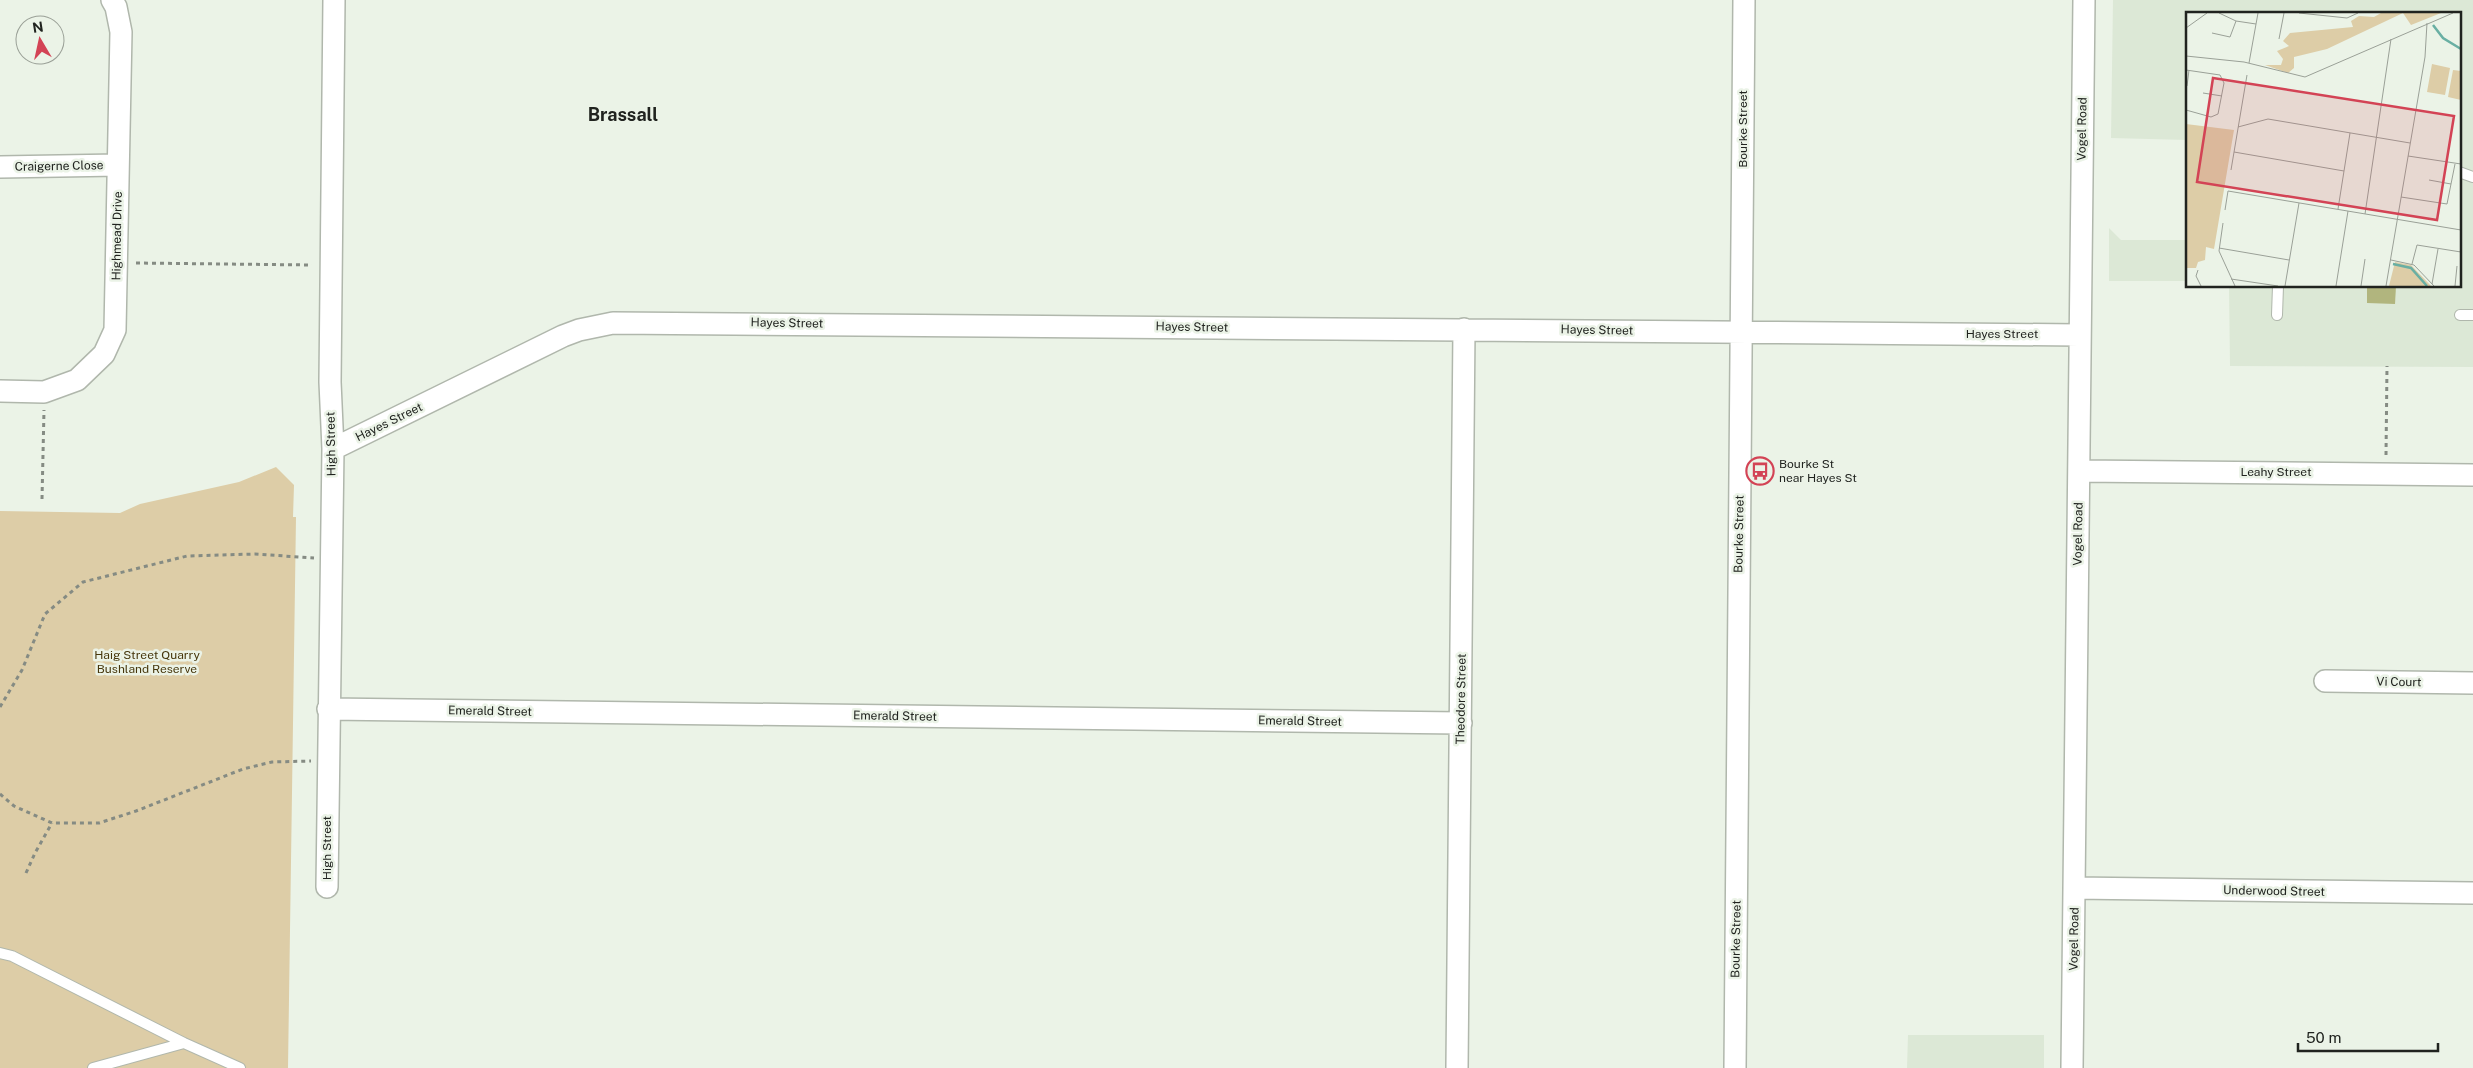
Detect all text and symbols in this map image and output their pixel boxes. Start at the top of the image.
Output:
inset map [2186,12,2460,288]
north arrow [15,15,65,65]
text: N [31,18,45,36]
street label: Bourke Street [1736,90,1750,168]
street label: Vogel Road [2074,97,2090,161]
district label: Brassall [588,104,658,125]
street label: Craigerne Close [14,158,104,174]
street label: Highmead Drive [109,191,125,281]
street label: Hayes Street [751,315,824,331]
street label: Hayes Street [1156,319,1229,335]
street label: Hayes Street [1561,322,1634,338]
street label: Hayes Street [1966,327,2039,341]
street label: Hayes Street [353,400,425,444]
street label: High Street [323,411,339,476]
bus stop icon: Bourke St near Hayes St [1745,456,1775,486]
place label: Bourke St near Hayes St [1779,457,1857,485]
street label: Leahy Street [2240,465,2312,479]
street label: Bourke Street [1731,495,1747,573]
street label: Vogel Road [2070,502,2086,566]
park label: Haig Street Quarry Bushland Reserve [94,648,200,676]
street label: Theodore Street [1453,653,1469,745]
street label: Vi Court [2376,675,2422,689]
street label: Emerald Street [448,703,532,719]
street label: Emerald Street [853,708,937,724]
street label: Emerald Street [1258,713,1342,729]
street label: High Street [320,815,334,880]
street label: Underwood Street [2223,883,2325,899]
street label: Bourke Street [1728,900,1744,978]
street label: Vogel Road [2066,907,2082,971]
scale bar [2298,1020,2438,1052]
text: 50 m [2306,1029,2341,1046]

